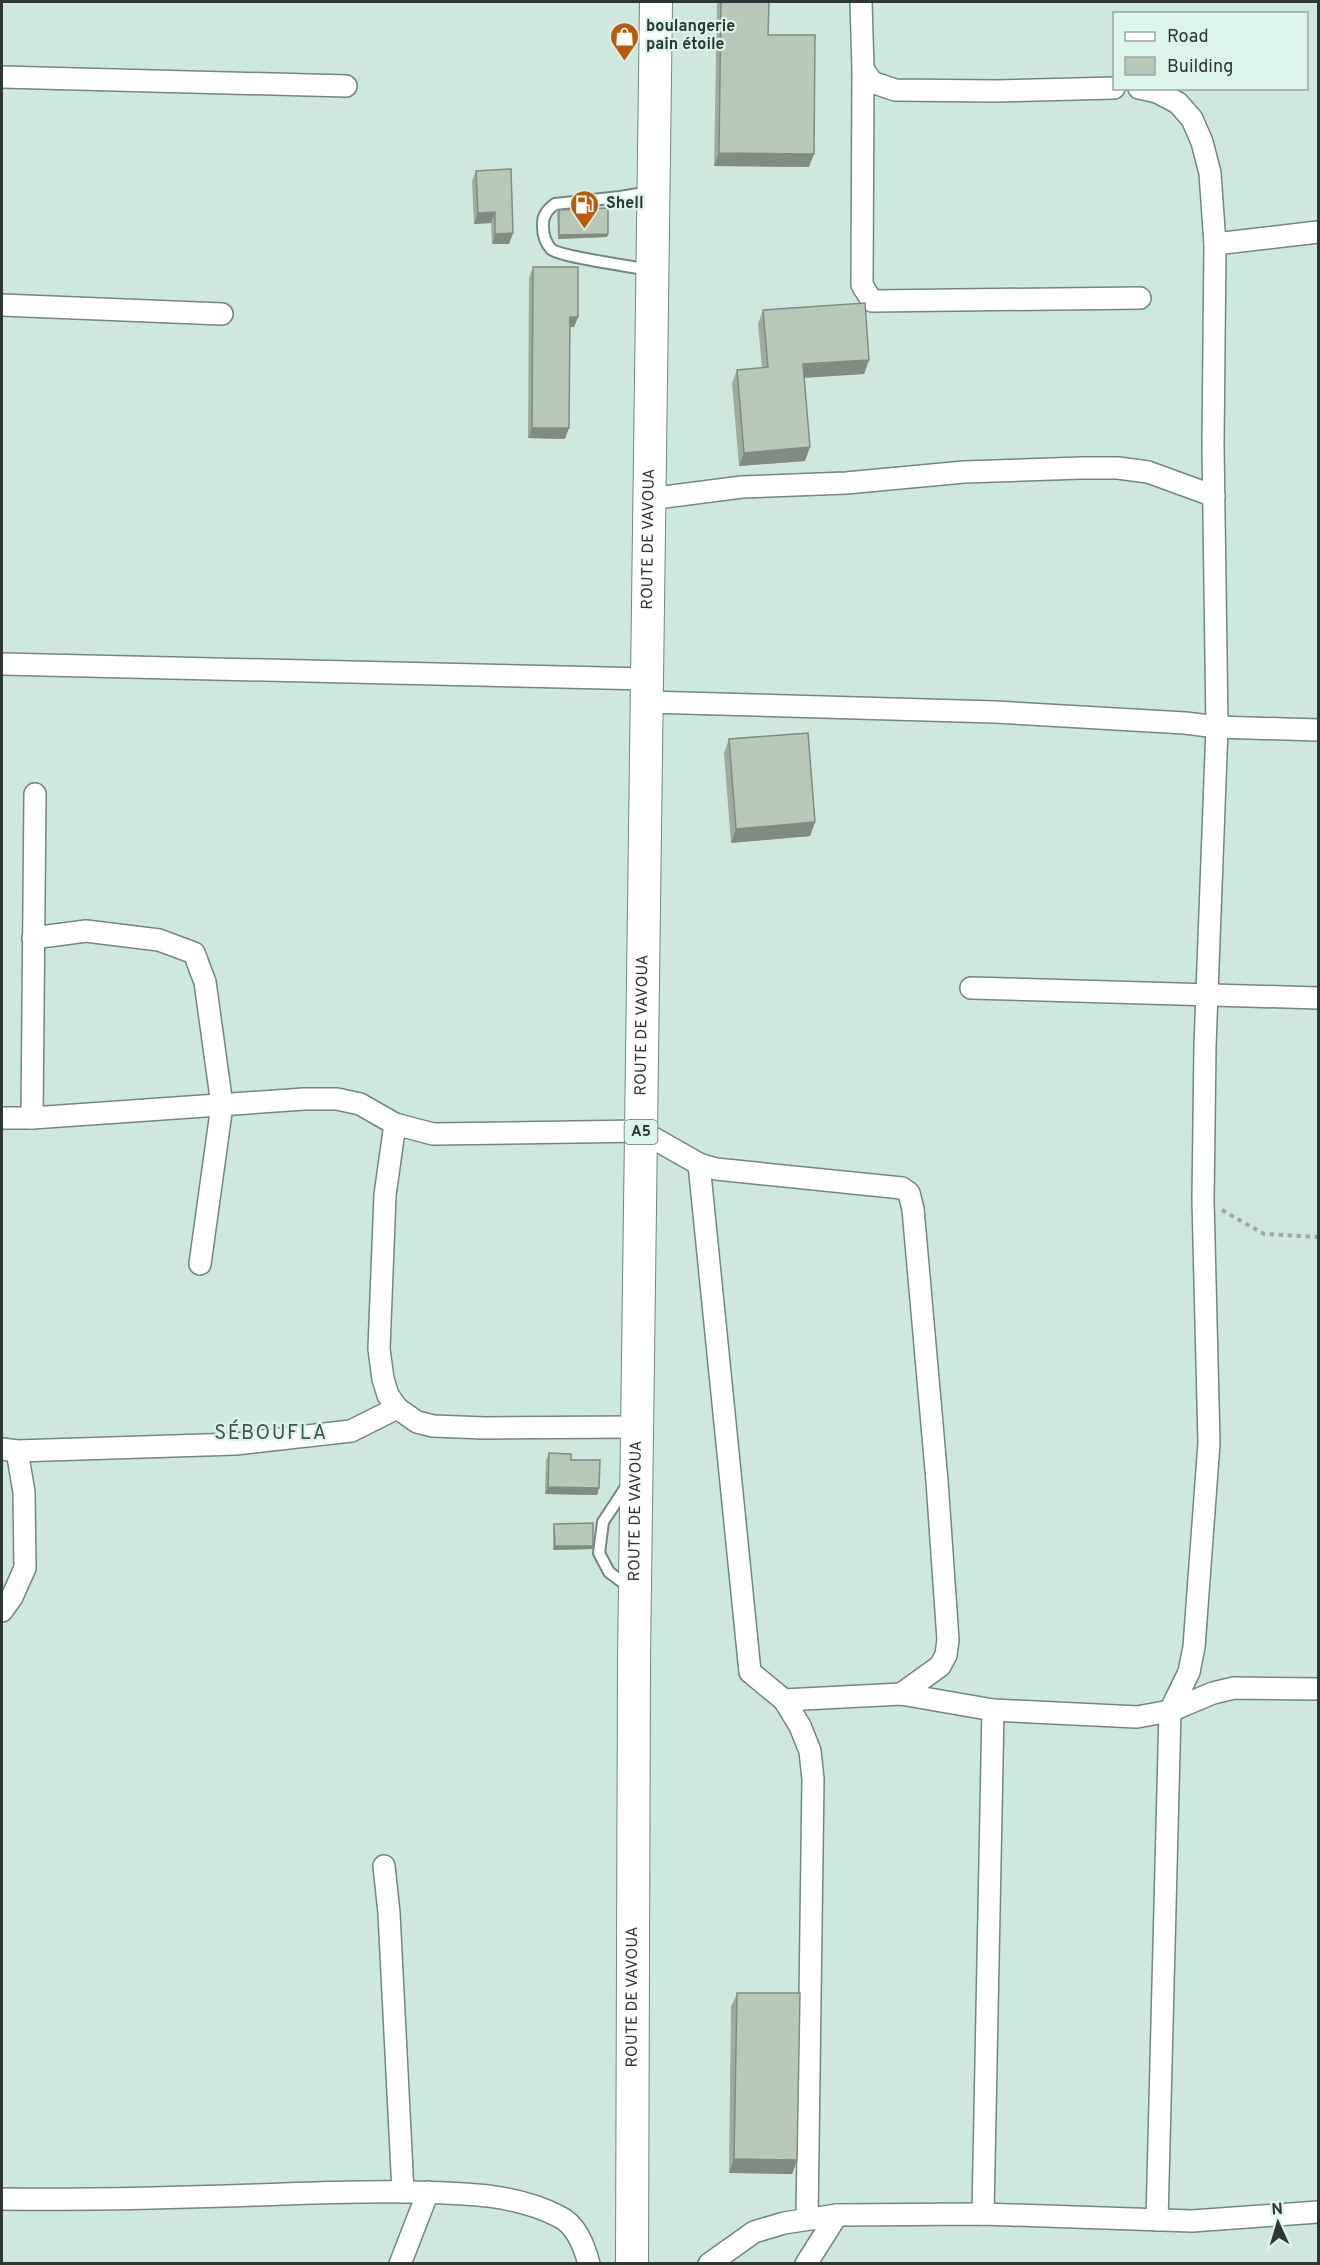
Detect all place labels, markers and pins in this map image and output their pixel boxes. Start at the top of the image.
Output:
place label: boulangerie pain étoile [646,17,735,55]
shop icon: boulangerie pain étoile [609,20,641,62]
fuel station icon: Shell [569,188,601,230]
place label: Shell [606,194,644,214]

